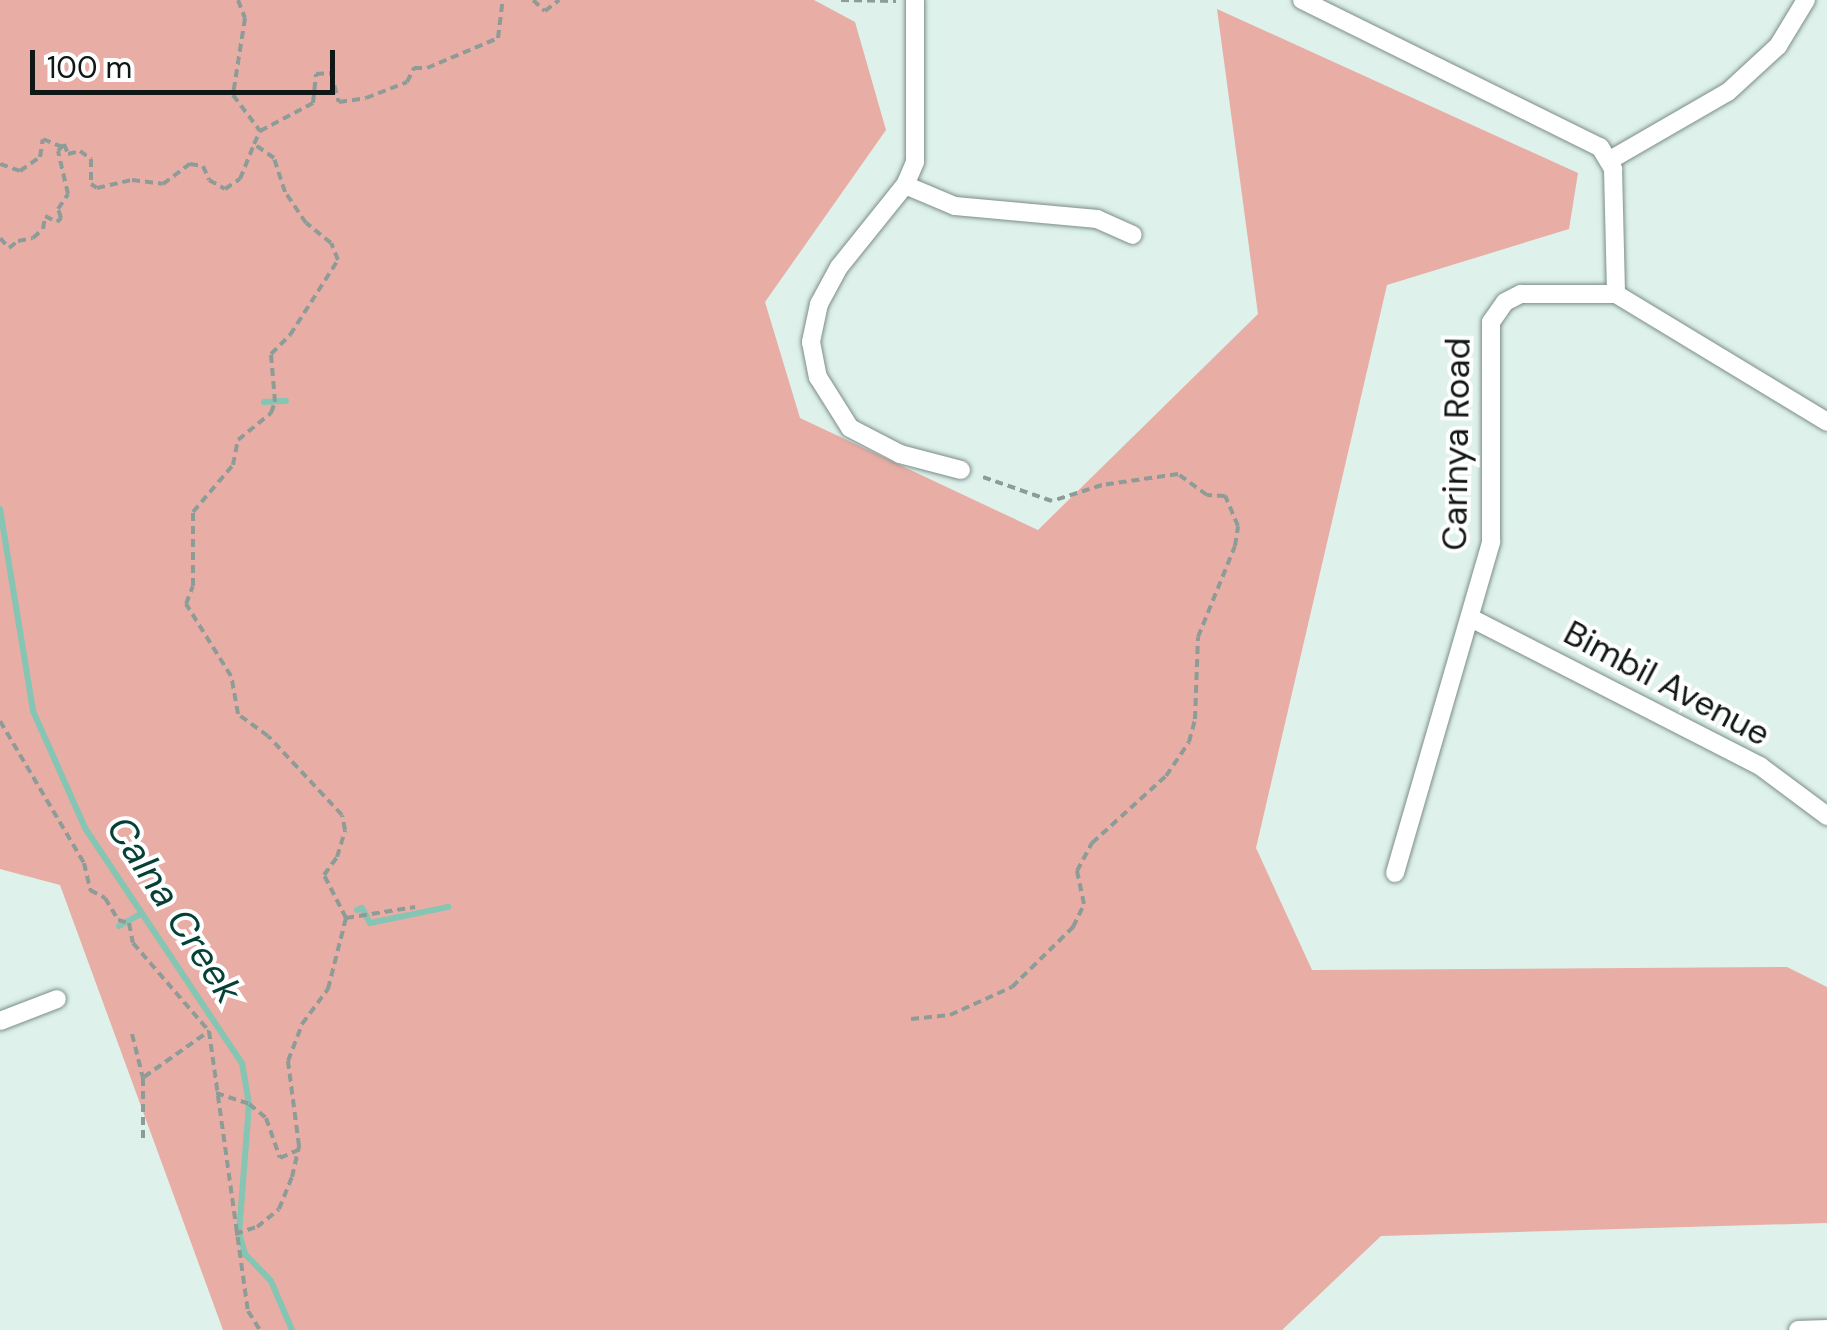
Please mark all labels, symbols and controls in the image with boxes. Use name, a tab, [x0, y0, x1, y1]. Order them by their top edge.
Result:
scale bar	[35, 30, 340, 92]
text: 100 m	[47, 48, 132, 87]
street label: Carinya Road	[1433, 337, 1479, 551]
street label: Bimbil Avenue	[1557, 611, 1777, 755]
water label: Calna Creek	[97, 808, 251, 1012]

